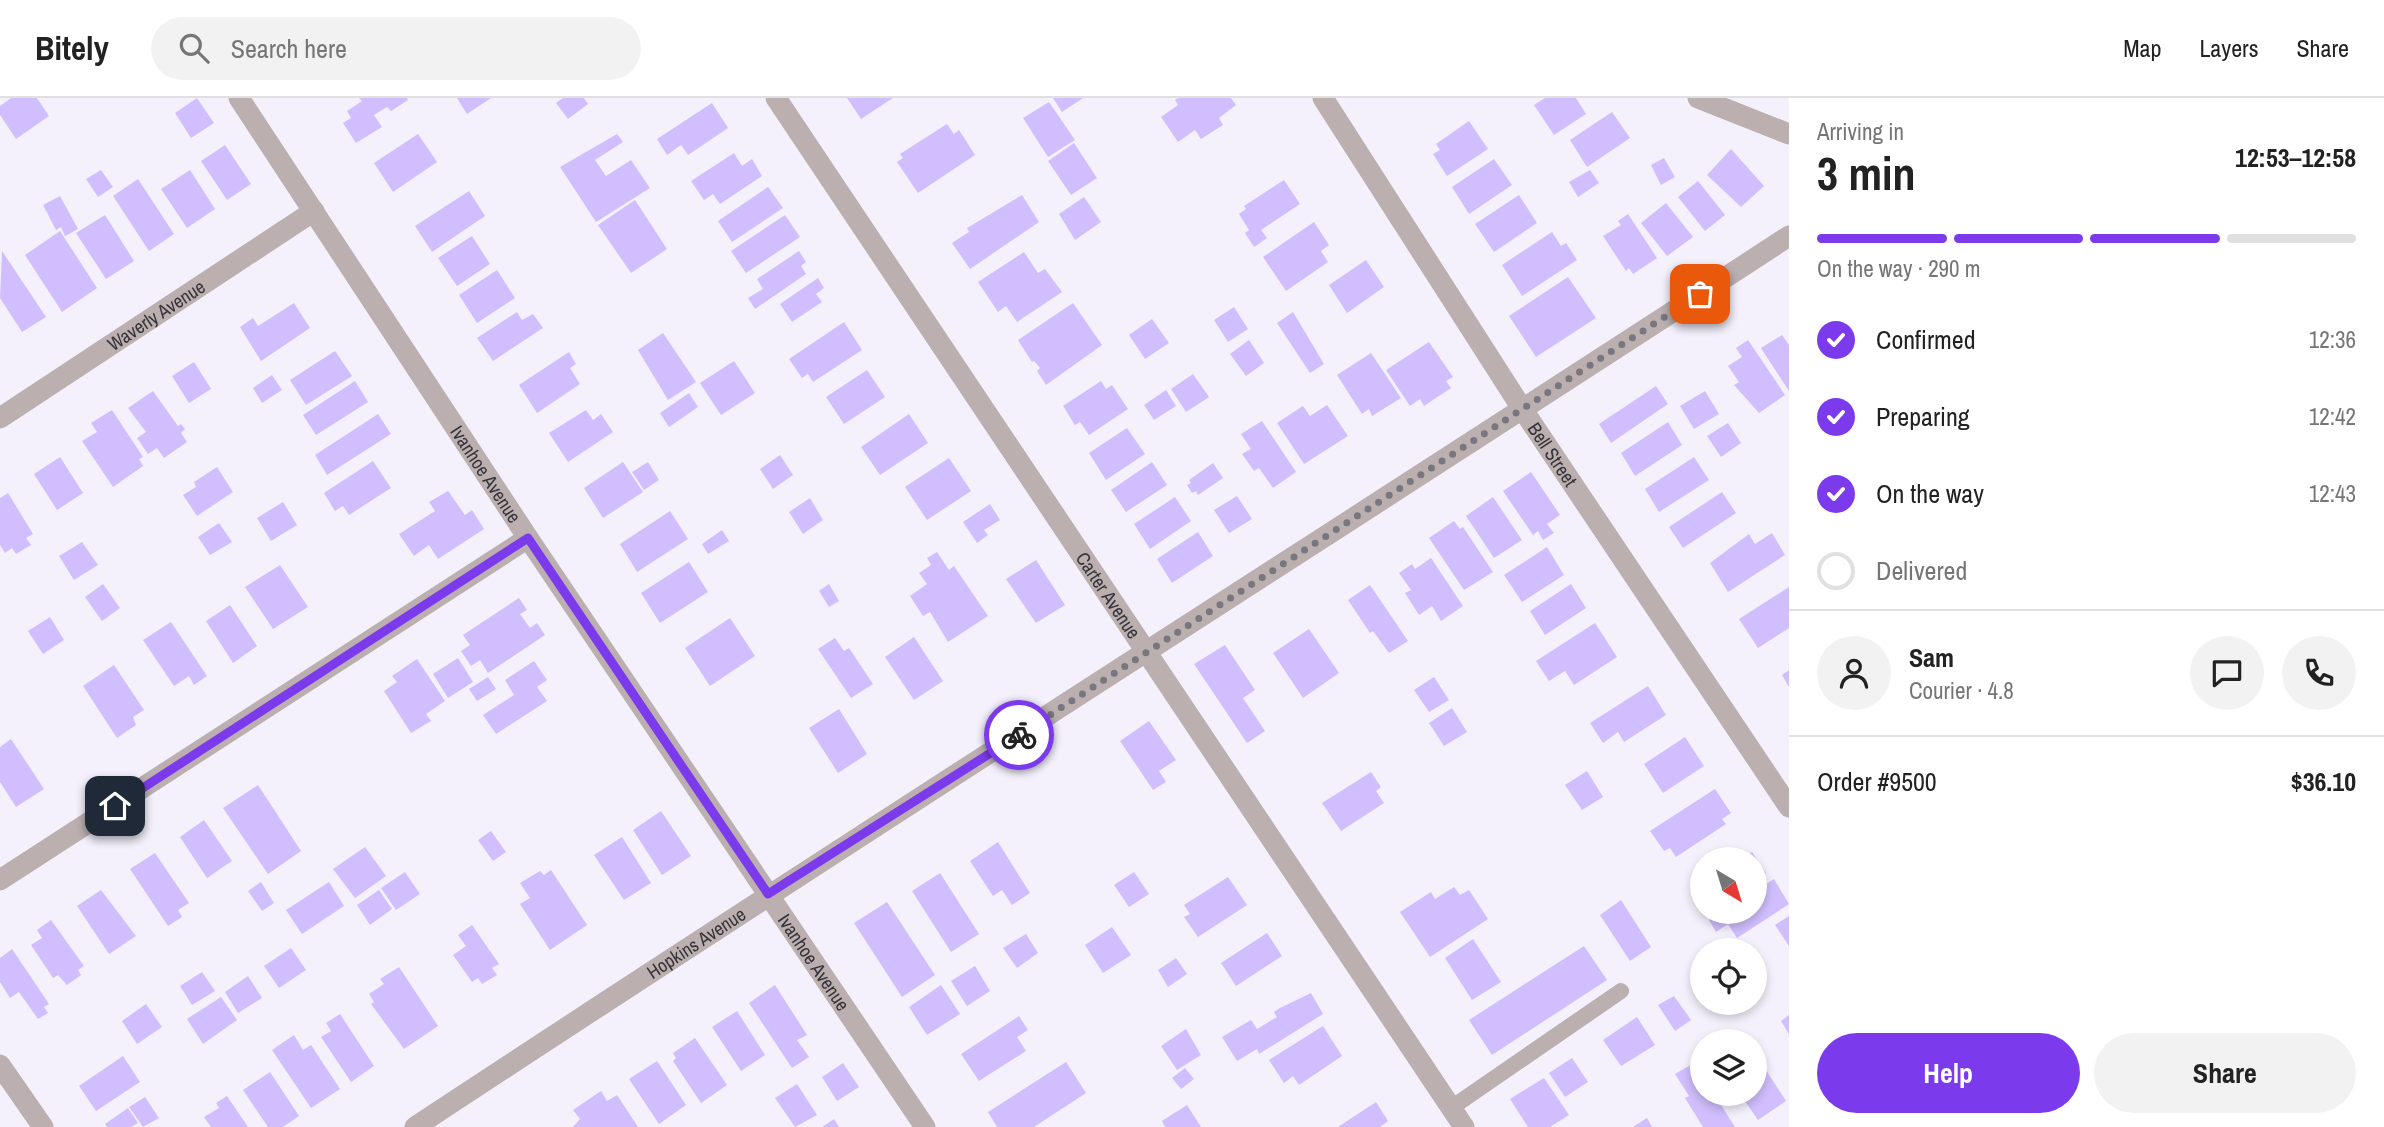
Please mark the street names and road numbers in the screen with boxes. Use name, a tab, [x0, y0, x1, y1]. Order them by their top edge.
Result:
street label: Waverly Avenue	[102, 273, 210, 357]
street label: Bell Street	[1522, 417, 1584, 492]
street label: Ivanhoe Avenue	[445, 420, 528, 528]
street label: Carter Avenue	[1070, 547, 1147, 644]
street label: Hopkins Avenue	[641, 901, 751, 985]
street label: Ivanhoe Avenue	[772, 909, 856, 1016]

